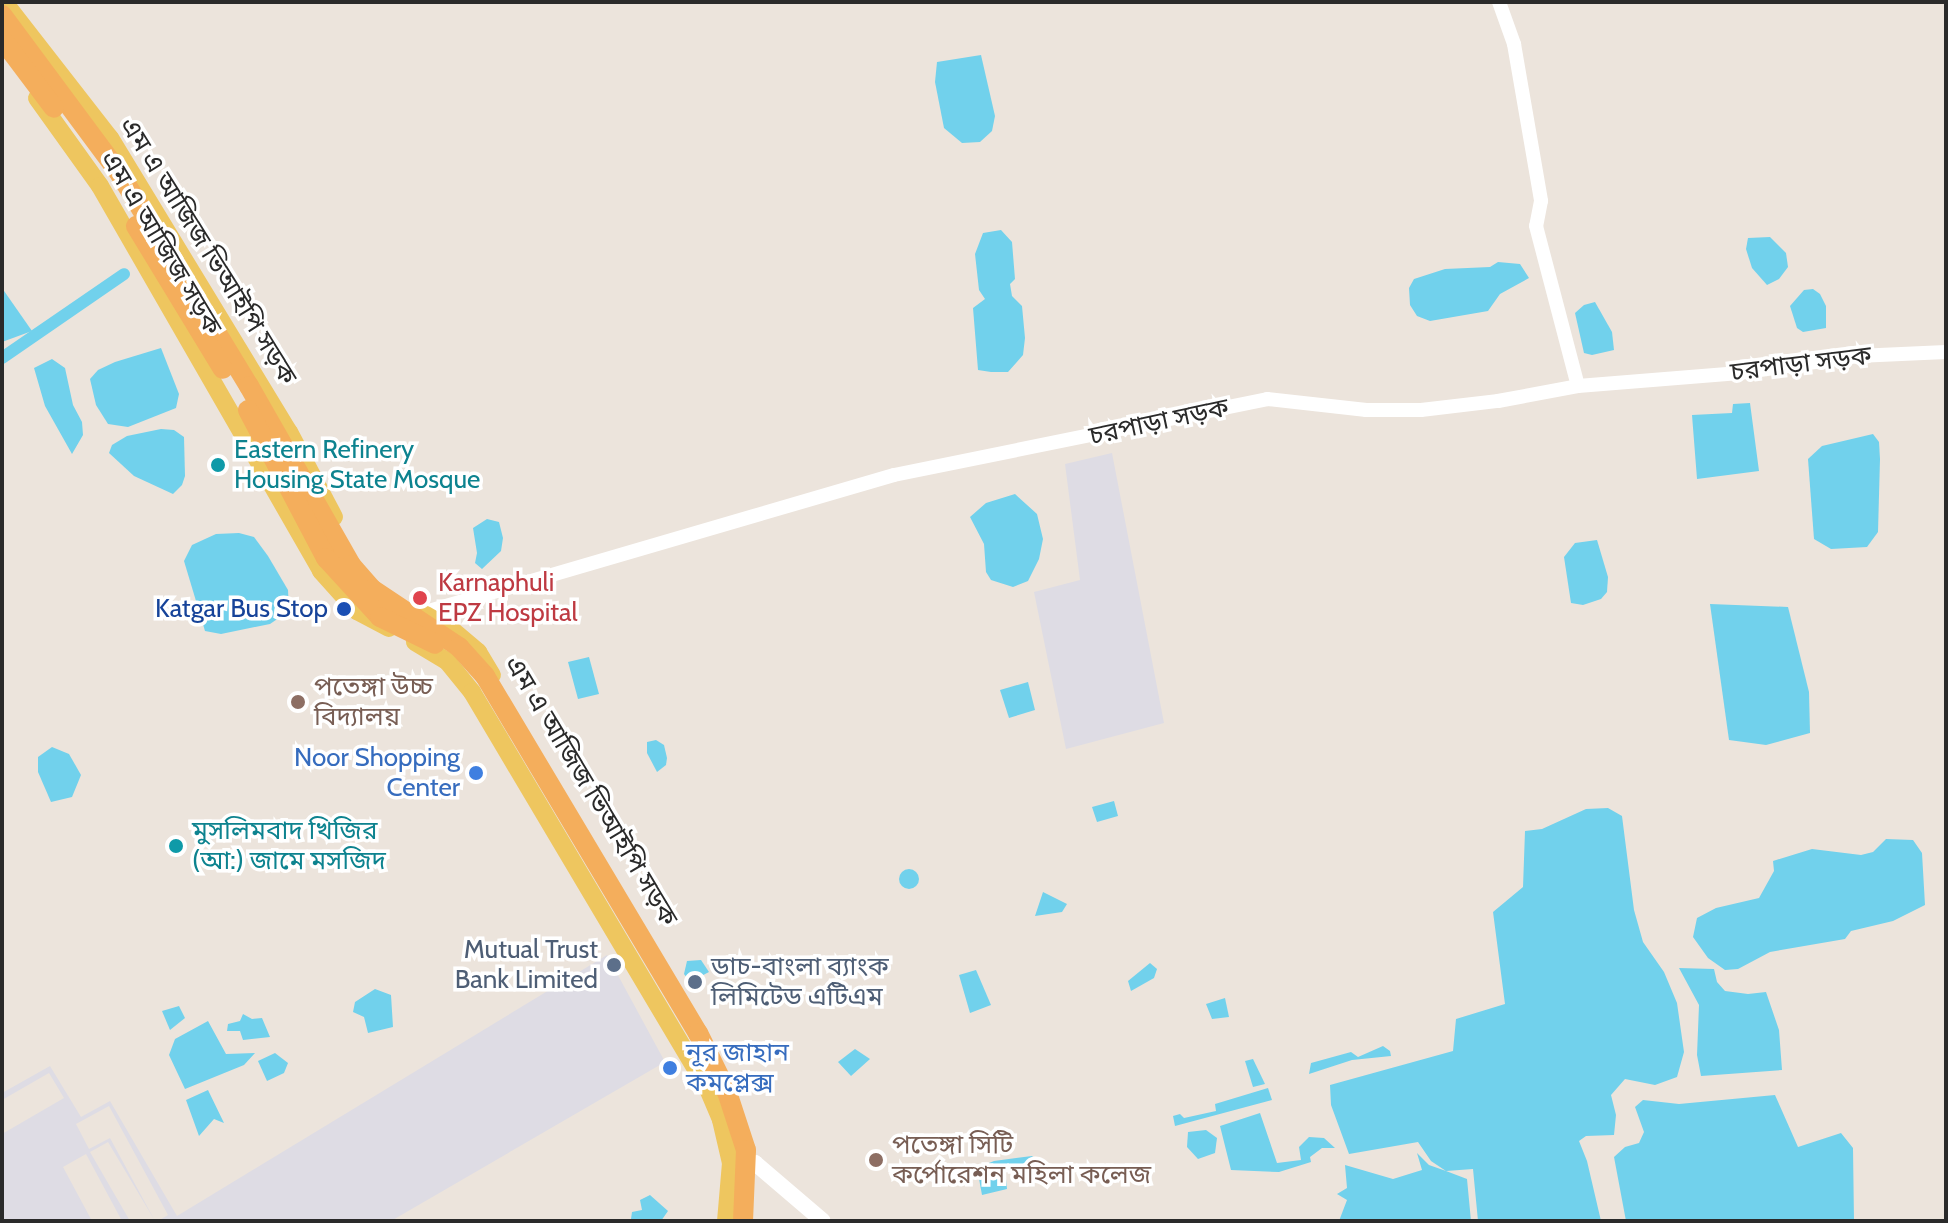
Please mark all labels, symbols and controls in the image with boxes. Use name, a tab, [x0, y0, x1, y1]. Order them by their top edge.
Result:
street label: এম এ আজিজ ভিআইপি সড়ক	[113, 111, 303, 391]
street label: এম এ আজিজ সড়ক	[94, 145, 228, 341]
street label: চরপাড়া সড়ক	[1729, 340, 1873, 388]
street label: চরপাড়া সড়ক	[1086, 392, 1232, 452]
place label: Eastern Refinery Housing State Mosque	[234, 434, 480, 496]
marker: Eastern Refinery Housing State Mosque	[209, 456, 227, 474]
place label: Karnaphuli EPZ Hospital	[438, 567, 578, 628]
marker: Karnaphuli EPZ Hospital	[409, 587, 431, 609]
place label: Katgar Bus Stop	[155, 593, 328, 625]
marker: Katgar Bus Stop	[335, 600, 353, 618]
street label: এম এ আজিজ ভিআইপি সড়ক	[498, 650, 684, 932]
place label: পতেঙ্গা উচ্চ বিদ্যালয়	[314, 671, 433, 732]
marker: পতেঙ্গা উচ্চ বিদ্যালয়	[289, 693, 307, 711]
place label: Noor Shopping Center	[294, 742, 460, 804]
marker: Noor Shopping Center	[467, 764, 485, 782]
place label: মুসলিমবাদ খিজির (আ:) জামে মসজিদ	[192, 815, 386, 876]
marker: মুসলিমবাদ খিজির (আ:) জামে মসজিদ	[167, 837, 185, 855]
place label: Mutual Trust Bank Limited	[455, 934, 598, 996]
place label: ডাচ-বাংলা ব্যাংক লিমিটেড এটিএম	[711, 951, 889, 1012]
marker: Mutual Trust Bank Limited	[605, 956, 623, 974]
marker: ডাচ-বাংলা ব্যাংক লিমিটেড এটিএম	[686, 973, 704, 991]
place label: নূর জাহান কমপ্লেক্স	[686, 1037, 789, 1098]
marker: নূর জাহান কমপ্লেক্স	[661, 1059, 679, 1077]
place label: পতেঙ্গা সিটি কর্পোরেশন মহিলা কলেজ	[892, 1129, 1151, 1190]
marker: পতেঙ্গা সিটি কর্পোরেশন মহিলা কলেজ	[867, 1151, 885, 1169]

